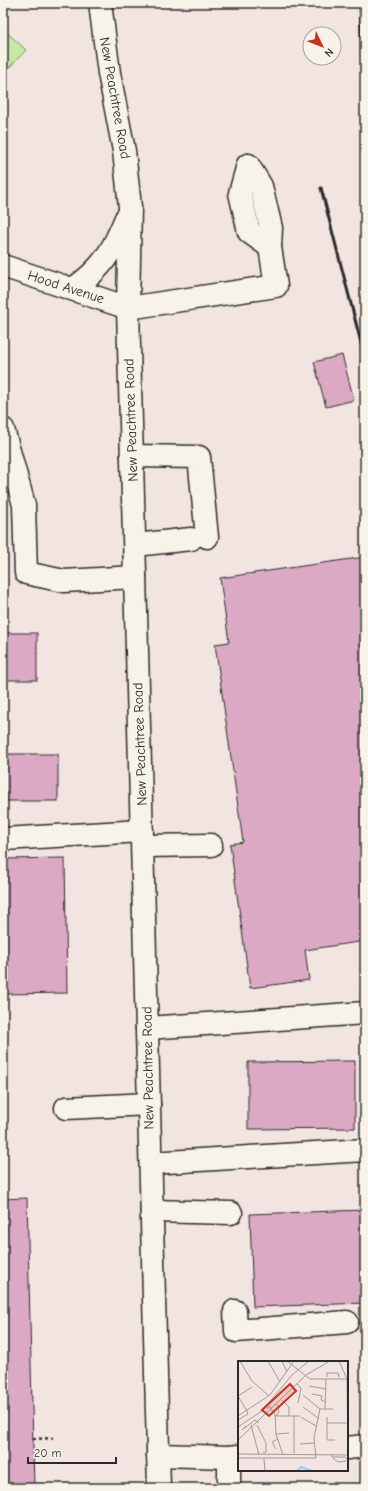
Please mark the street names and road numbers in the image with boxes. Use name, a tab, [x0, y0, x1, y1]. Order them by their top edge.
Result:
street label: New Peachtree Road	[96, 36, 134, 160]
street label: Hood Avenue	[25, 267, 107, 307]
street label: New Peachtree Road	[120, 358, 142, 482]
street label: New Peachtree Road	[129, 682, 151, 806]
street label: New Peachtree Road	[138, 1006, 158, 1130]

